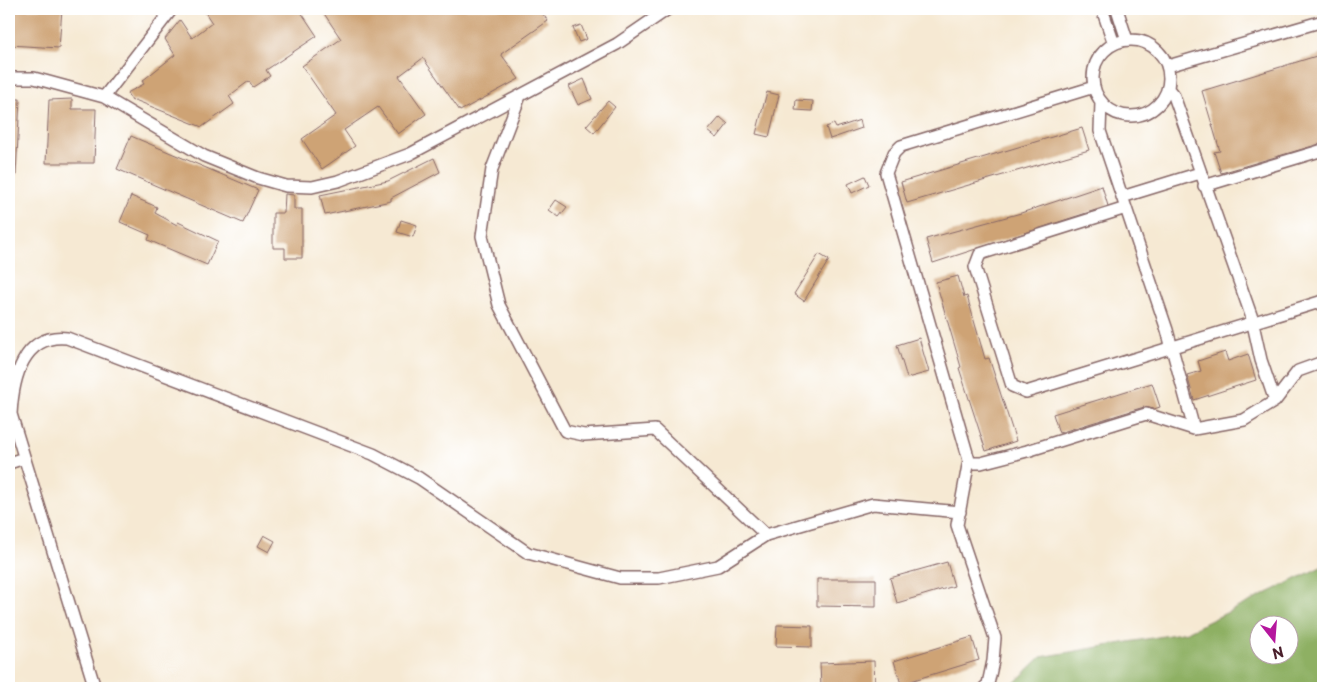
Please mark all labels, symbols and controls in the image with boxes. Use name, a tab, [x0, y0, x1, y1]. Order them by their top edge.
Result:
north arrow	[1250, 614, 1300, 664]
text: N	[1270, 641, 1286, 665]

